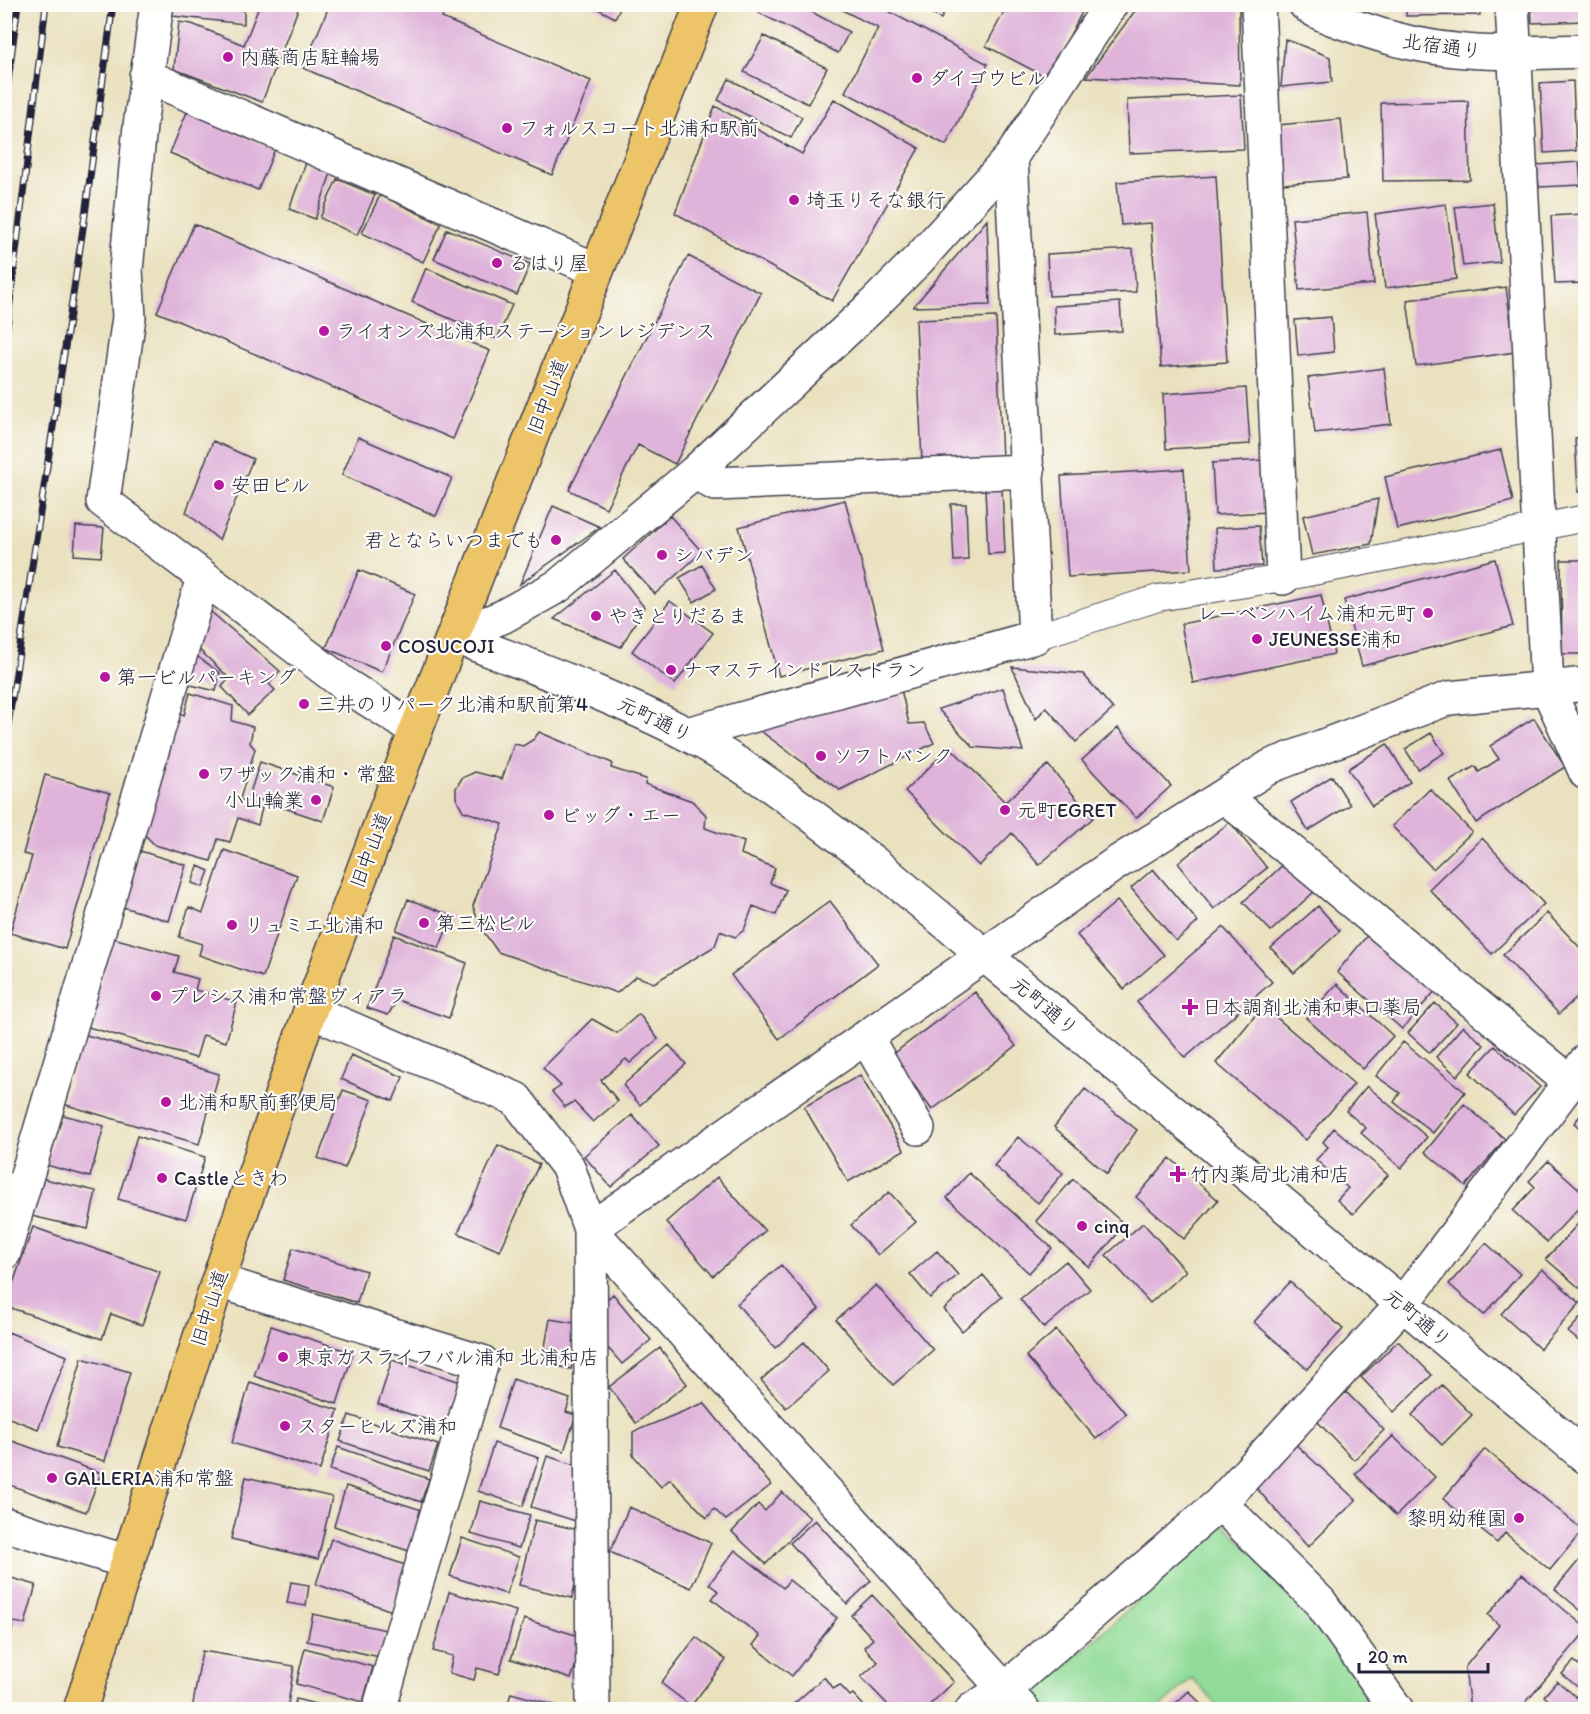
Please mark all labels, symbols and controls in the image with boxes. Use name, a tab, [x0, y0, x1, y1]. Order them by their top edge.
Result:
street label: 北宿通り	[1401, 29, 1483, 63]
place label: 内藤商店駐輪場	[240, 45, 380, 69]
marker: 内藤商店駐輪場	[221, 50, 235, 64]
place label: ダイゴウビル	[929, 66, 1047, 90]
marker: ダイゴウビル	[910, 71, 924, 85]
place label: フォルスコート北浦和駅前	[519, 116, 759, 140]
marker: フォルスコート北浦和駅前	[500, 121, 514, 135]
place label: 埼玉りそな銀行	[806, 188, 946, 212]
marker: 埼玉りそな銀行	[787, 193, 801, 207]
place label: るはり屋	[509, 251, 589, 275]
marker: るはり屋	[490, 256, 504, 270]
place label: ライオンズ北浦和ステーションレジデンス	[336, 319, 715, 343]
marker: ライオンズ北浦和ステーションレジデンス	[317, 324, 331, 338]
street label: 旧中山道	[521, 355, 573, 439]
place label: 安田ビル	[231, 473, 311, 497]
marker: 安田ビル	[212, 478, 226, 492]
place label: 君とならいつまでも	[364, 528, 544, 552]
marker: 君とならいつまでも	[549, 533, 563, 547]
place label: シバデン	[674, 543, 754, 567]
marker: シバデン	[655, 548, 669, 562]
place label: レーベンハイム浦和元町	[1197, 601, 1416, 625]
place label: やきとりだるま	[608, 604, 748, 628]
marker: レーベンハイム浦和元町	[1421, 606, 1435, 620]
marker: やきとりだるま	[589, 609, 603, 623]
place label: JEUNESSE浦和	[1269, 627, 1401, 651]
marker: JEUNESSE浦和	[1250, 632, 1264, 646]
place label: COSUCOJI	[398, 634, 494, 658]
marker: COSUCOJI	[379, 639, 393, 653]
place label: ナマステインドレストラン	[683, 658, 926, 682]
marker: ナマステインドレストラン	[664, 663, 678, 677]
place label: 第一ビルパーキング	[117, 665, 297, 689]
marker: 第一ビルパーキング	[98, 670, 112, 684]
street label: 元町通り	[614, 691, 696, 747]
place label: 三井のリパーク北浦和駅前第4	[316, 692, 588, 716]
marker: 三井のリパーク北浦和駅前第4	[297, 697, 311, 711]
place label: ソフトバンク	[833, 744, 953, 768]
marker: ソフトバンク	[814, 749, 828, 763]
place label: ワザック浦和・常盤	[216, 762, 396, 786]
marker: ワザック浦和・常盤	[197, 767, 211, 781]
place label: 小山輪業	[224, 788, 304, 812]
marker: 小山輪業	[309, 793, 323, 807]
place label: 元町EGRET	[1017, 798, 1117, 822]
place label: ビッグ・エー	[561, 803, 681, 827]
marker: 元町EGRET	[998, 803, 1012, 817]
street label: 旧中山道	[344, 808, 396, 892]
marker: ビッグ・エー	[542, 808, 556, 822]
place label: 第三松ビル	[436, 911, 536, 935]
place label: リュミエ北浦和	[244, 913, 384, 937]
marker: 第三松ビル	[417, 916, 431, 930]
marker: リュミエ北浦和	[225, 918, 239, 932]
street label: 元町通り	[1007, 971, 1083, 1041]
place label: プレシス浦和常盤ヴィアラ	[168, 984, 408, 1008]
marker: プレシス浦和常盤ヴィアラ	[149, 989, 163, 1003]
place label: 日本調剤北浦和東口薬局	[1202, 995, 1422, 1019]
marker: 日本調剤北浦和東口薬局	[1183, 1000, 1197, 1014]
place label: 北浦和駅前郵便局	[178, 1090, 338, 1114]
marker: 北浦和駅前郵便局	[159, 1095, 173, 1109]
place label: 竹内薬局北浦和店	[1190, 1162, 1350, 1186]
place label: Castleときわ	[174, 1166, 289, 1190]
marker: 竹内薬局北浦和店	[1171, 1167, 1185, 1181]
marker: Castleときわ	[155, 1171, 169, 1185]
place label: cinq	[1094, 1214, 1129, 1238]
marker: cinq	[1075, 1219, 1089, 1233]
street label: 旧中山道	[185, 1266, 233, 1350]
street label: 元町通り	[1380, 1283, 1456, 1353]
place label: 東京ガスライフバル浦和 北浦和店	[295, 1345, 599, 1369]
marker: 東京ガスライフバル浦和 北浦和店	[276, 1350, 290, 1364]
place label: スターヒルズ浦和	[297, 1414, 457, 1438]
marker: スターヒルズ浦和	[278, 1419, 292, 1433]
place label: GALLERIA浦和常盤	[64, 1466, 234, 1490]
marker: GALLERIA浦和常盤	[45, 1471, 59, 1485]
place label: 黎明幼稚園	[1407, 1506, 1507, 1530]
marker: 黎明幼稚園	[1512, 1511, 1526, 1525]
scale bar	[1359, 1636, 1488, 1674]
text: 20 m	[1368, 1646, 1408, 1668]

